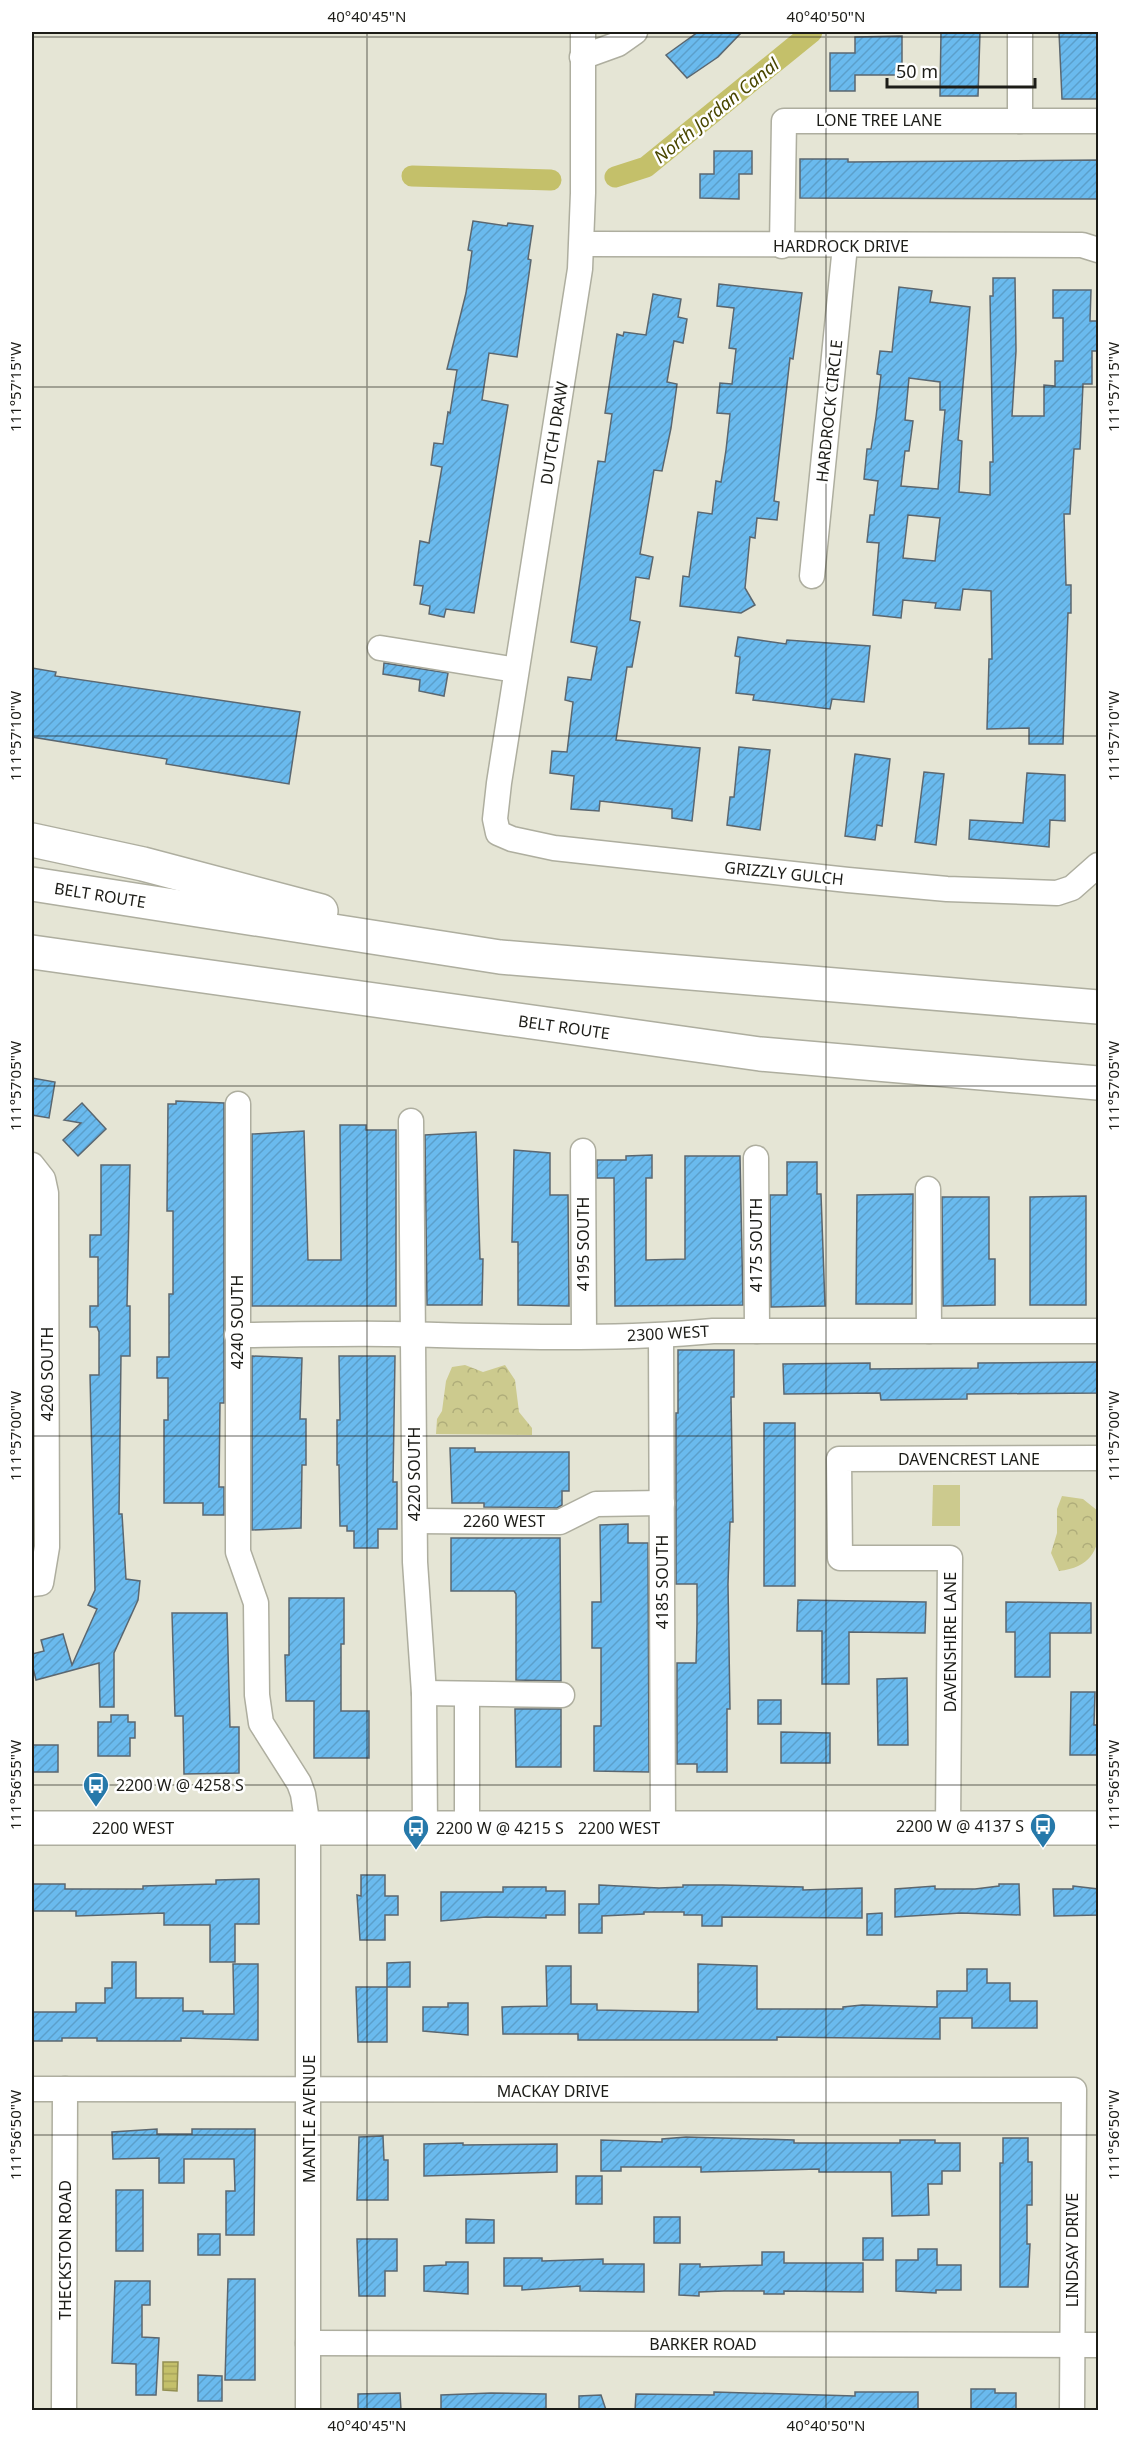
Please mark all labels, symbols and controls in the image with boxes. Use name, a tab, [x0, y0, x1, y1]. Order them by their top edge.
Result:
text: 40°40'45"N	[328, 6, 406, 26]
text: 40°40'50"N	[787, 6, 865, 26]
scale bar	[887, 51, 1036, 89]
water label: North Jordan Canal	[648, 52, 784, 168]
text: 50 m	[896, 59, 938, 83]
street label: LONE TREE LANE	[816, 109, 942, 131]
street label: HARDROCK DRIVE	[773, 235, 909, 257]
street label: HARDROCK CIRCLE	[811, 339, 847, 483]
text: 111°57'15"W	[5, 342, 25, 432]
text: 111°57'15"W	[1103, 342, 1123, 432]
street label: DUTCH DRAW	[535, 380, 573, 486]
text: 111°57'10"W	[5, 691, 25, 781]
text: 111°57'10"W	[1103, 691, 1123, 781]
street label: GRIZZLY GULCH	[723, 856, 845, 890]
street label: BELT ROUTE	[53, 877, 147, 913]
street label: BELT ROUTE	[517, 1010, 611, 1044]
text: 111°57'05"W	[5, 1041, 25, 1131]
text: 111°57'05"W	[1103, 1041, 1123, 1131]
street label: 4195 SOUTH	[572, 1197, 594, 1291]
street label: 4175 SOUTH	[745, 1198, 767, 1292]
street label: 4240 SOUTH	[226, 1275, 248, 1369]
street label: 2300 WEST	[626, 1320, 710, 1346]
street label: 4260 SOUTH	[36, 1327, 58, 1421]
text: 111°57'00"W	[5, 1391, 25, 1481]
text: 111°57'00"W	[1103, 1391, 1123, 1481]
street label: 4220 SOUTH	[403, 1427, 425, 1521]
street label: DAVENCREST LANE	[898, 1448, 1040, 1470]
street label: 2260 WEST	[463, 1510, 545, 1532]
street label: 4185 SOUTH	[651, 1535, 673, 1629]
street label: DAVENSHIRE LANE	[939, 1572, 961, 1712]
text: 111°56'55"W	[5, 1740, 25, 1830]
text: 111°56'55"W	[1103, 1740, 1123, 1830]
bus stop icon: 2200 W @ 4258 S	[81, 1770, 111, 1808]
place label: 2200 W @ 4258 S	[116, 1774, 244, 1796]
bus stop icon: 2200 W @ 4137 S	[1028, 1811, 1058, 1849]
bus stop icon: 2200 W @ 4215 S	[401, 1813, 431, 1851]
place label: 2200 W @ 4137 S	[896, 1815, 1024, 1837]
street label: 2200 WEST	[92, 1817, 174, 1839]
place label: 2200 W @ 4215 S	[436, 1817, 564, 1839]
street label: 2200 WEST	[578, 1817, 660, 1839]
street label: MANTLE AVENUE	[298, 2055, 320, 2183]
street label: MACKAY DRIVE	[497, 2080, 609, 2102]
text: 111°56'50"W	[5, 2090, 25, 2180]
text: 111°56'50"W	[1103, 2090, 1123, 2180]
street label: THECKSTON ROAD	[54, 2180, 76, 2320]
street label: LINDSAY DRIVE	[1061, 2193, 1083, 2307]
street label: BARKER ROAD	[649, 2333, 757, 2355]
text: 40°40'45"N	[328, 2415, 406, 2435]
text: 40°40'50"N	[787, 2415, 865, 2435]

